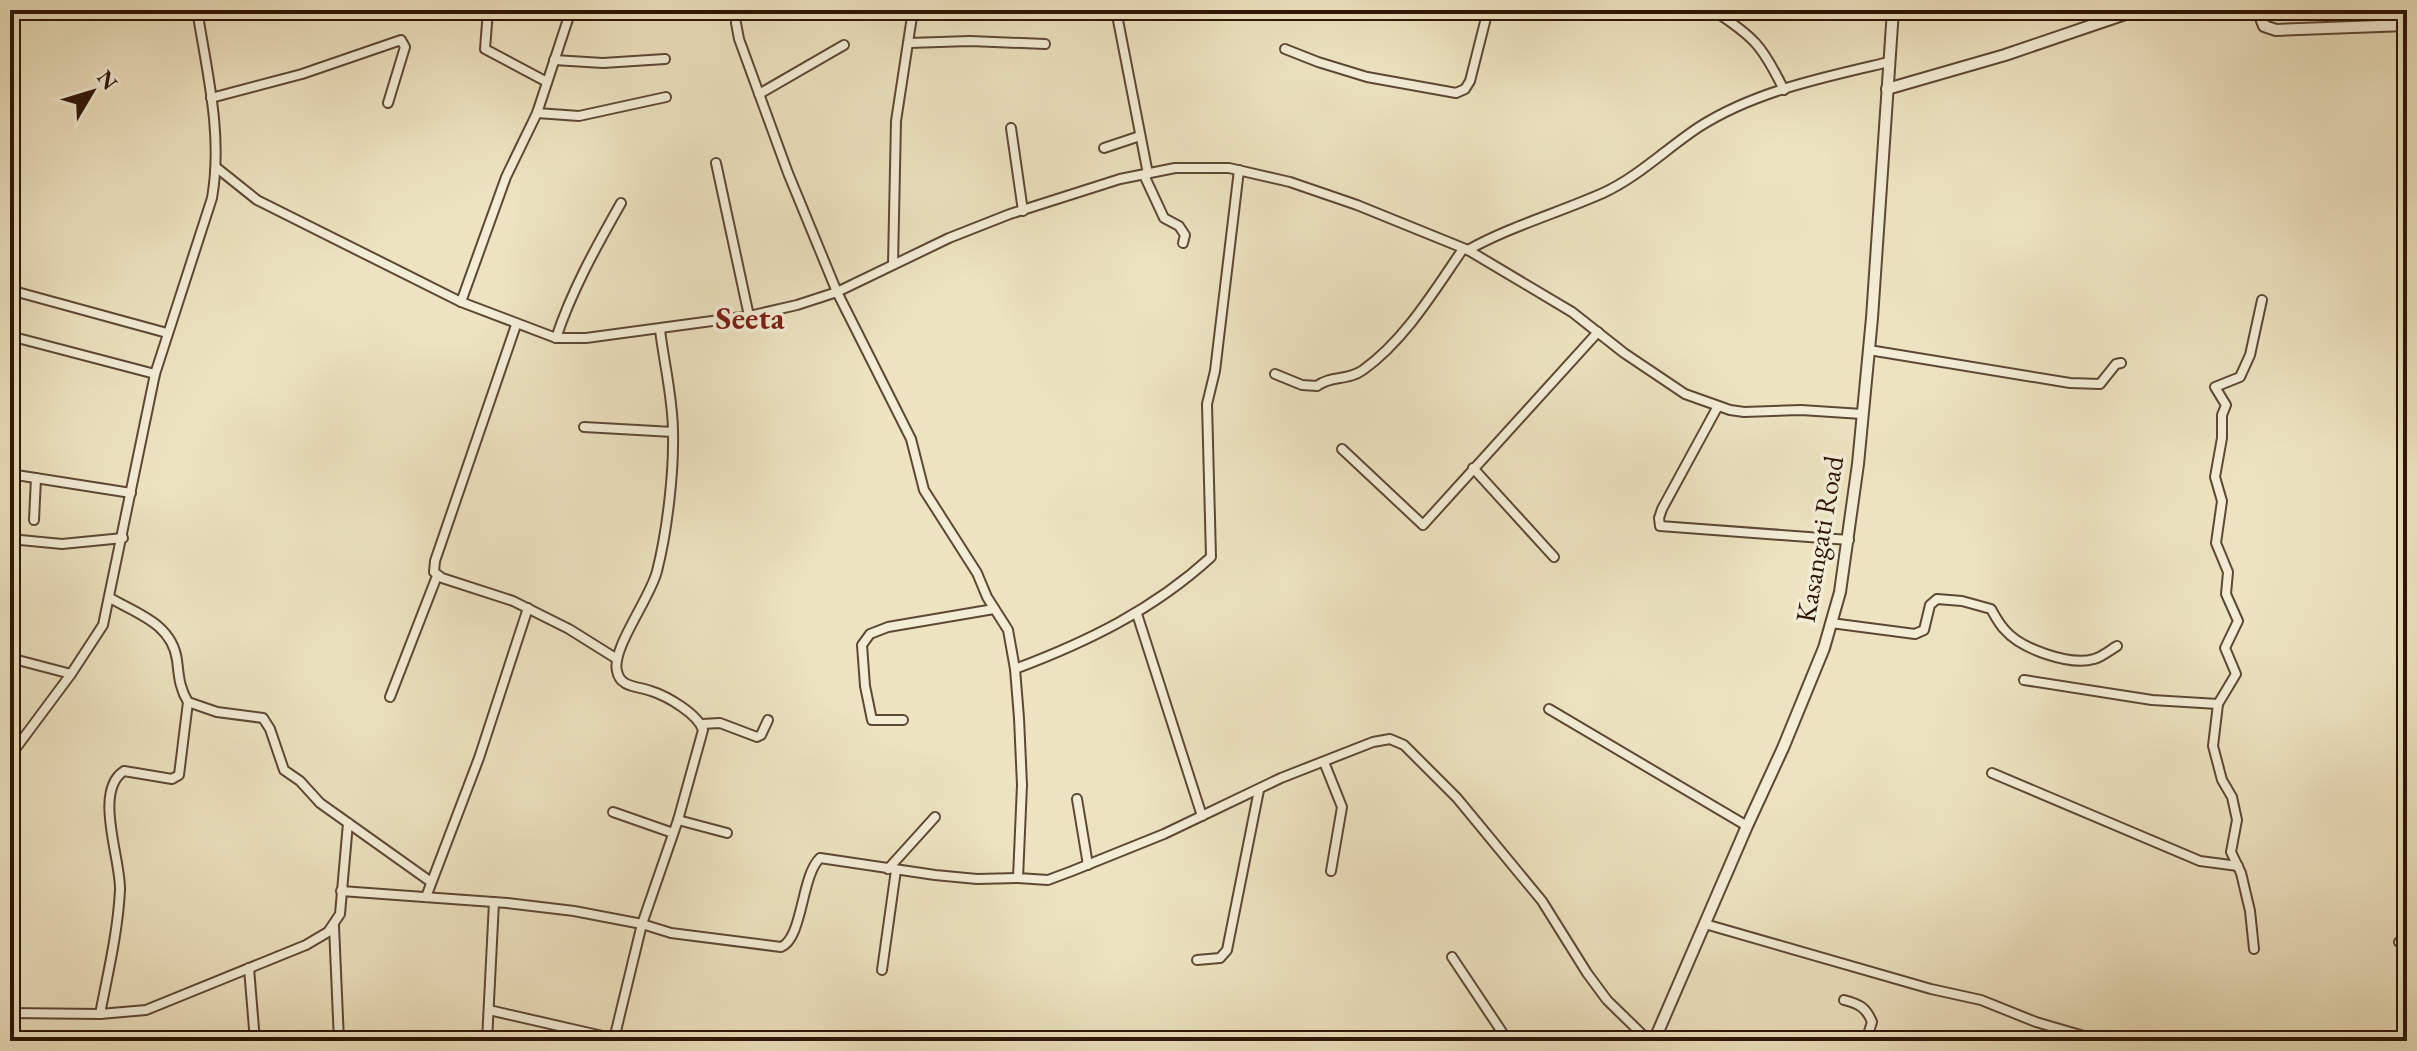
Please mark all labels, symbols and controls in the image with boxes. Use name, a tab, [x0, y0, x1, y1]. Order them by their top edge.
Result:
north arrow	[52, 52, 132, 132]
text: N	[90, 64, 124, 96]
district label: Seeta	[716, 297, 785, 339]
street label: Kasangati Road	[1787, 452, 1851, 625]

